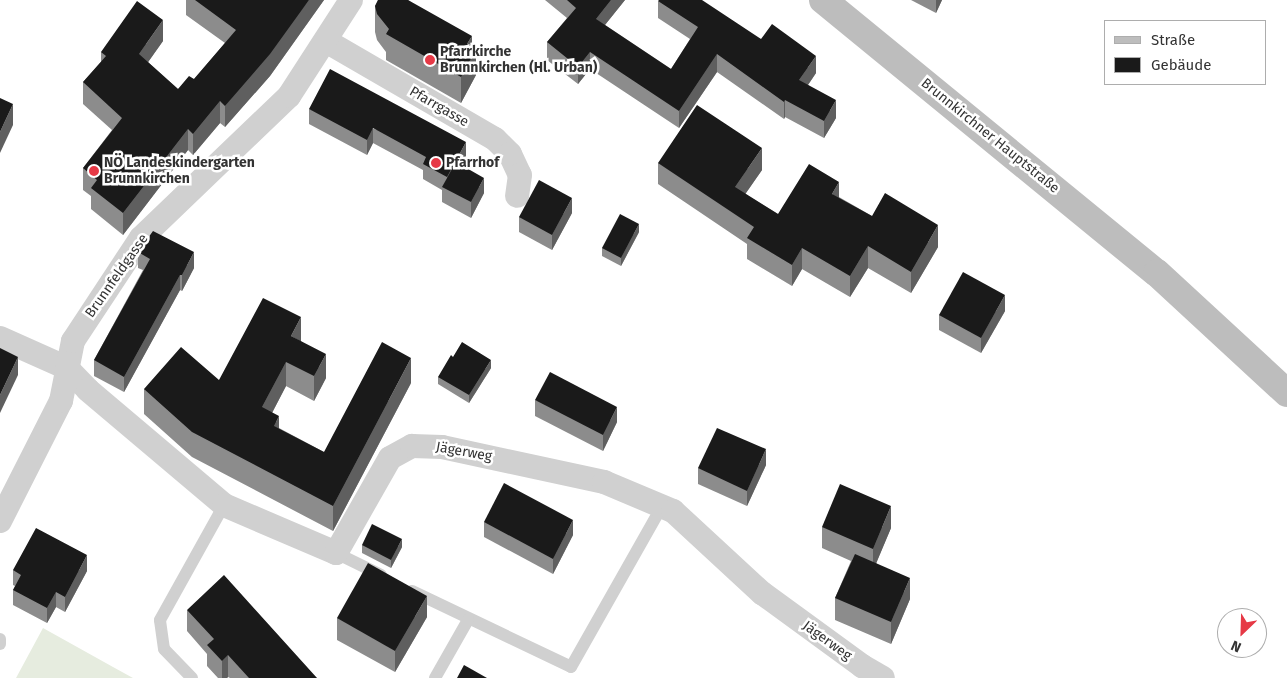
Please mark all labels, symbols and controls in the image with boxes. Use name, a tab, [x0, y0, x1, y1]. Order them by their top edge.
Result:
legend	[1104, 20, 1267, 85]
text: Straße	[1151, 31, 1195, 49]
place label: Pfarrkirche Brunnkirchen (Hl. Urban)	[440, 44, 597, 76]
marker: Pfarrkirche Brunnkirchen (Hl. Urban)	[424, 54, 436, 66]
text: Gebäude	[1151, 56, 1211, 74]
street label: Brunnkirchner Hauptstraße	[917, 75, 1063, 197]
street label: Pfarrgasse	[406, 83, 472, 131]
place label: NÖ Landeskindergarten Brunnkirchen	[104, 155, 255, 188]
place label: Pfarrhof	[446, 155, 499, 171]
marker: Pfarrhof	[430, 157, 442, 169]
marker: NÖ Landeskindergarten Brunnkirchen	[88, 165, 100, 177]
street label: Brunnfeldgasse	[82, 231, 152, 321]
street label: Jägerweg	[435, 439, 493, 465]
north arrow	[1217, 608, 1267, 658]
street label: Jägerweg	[799, 618, 855, 664]
text: N	[1228, 637, 1244, 656]

